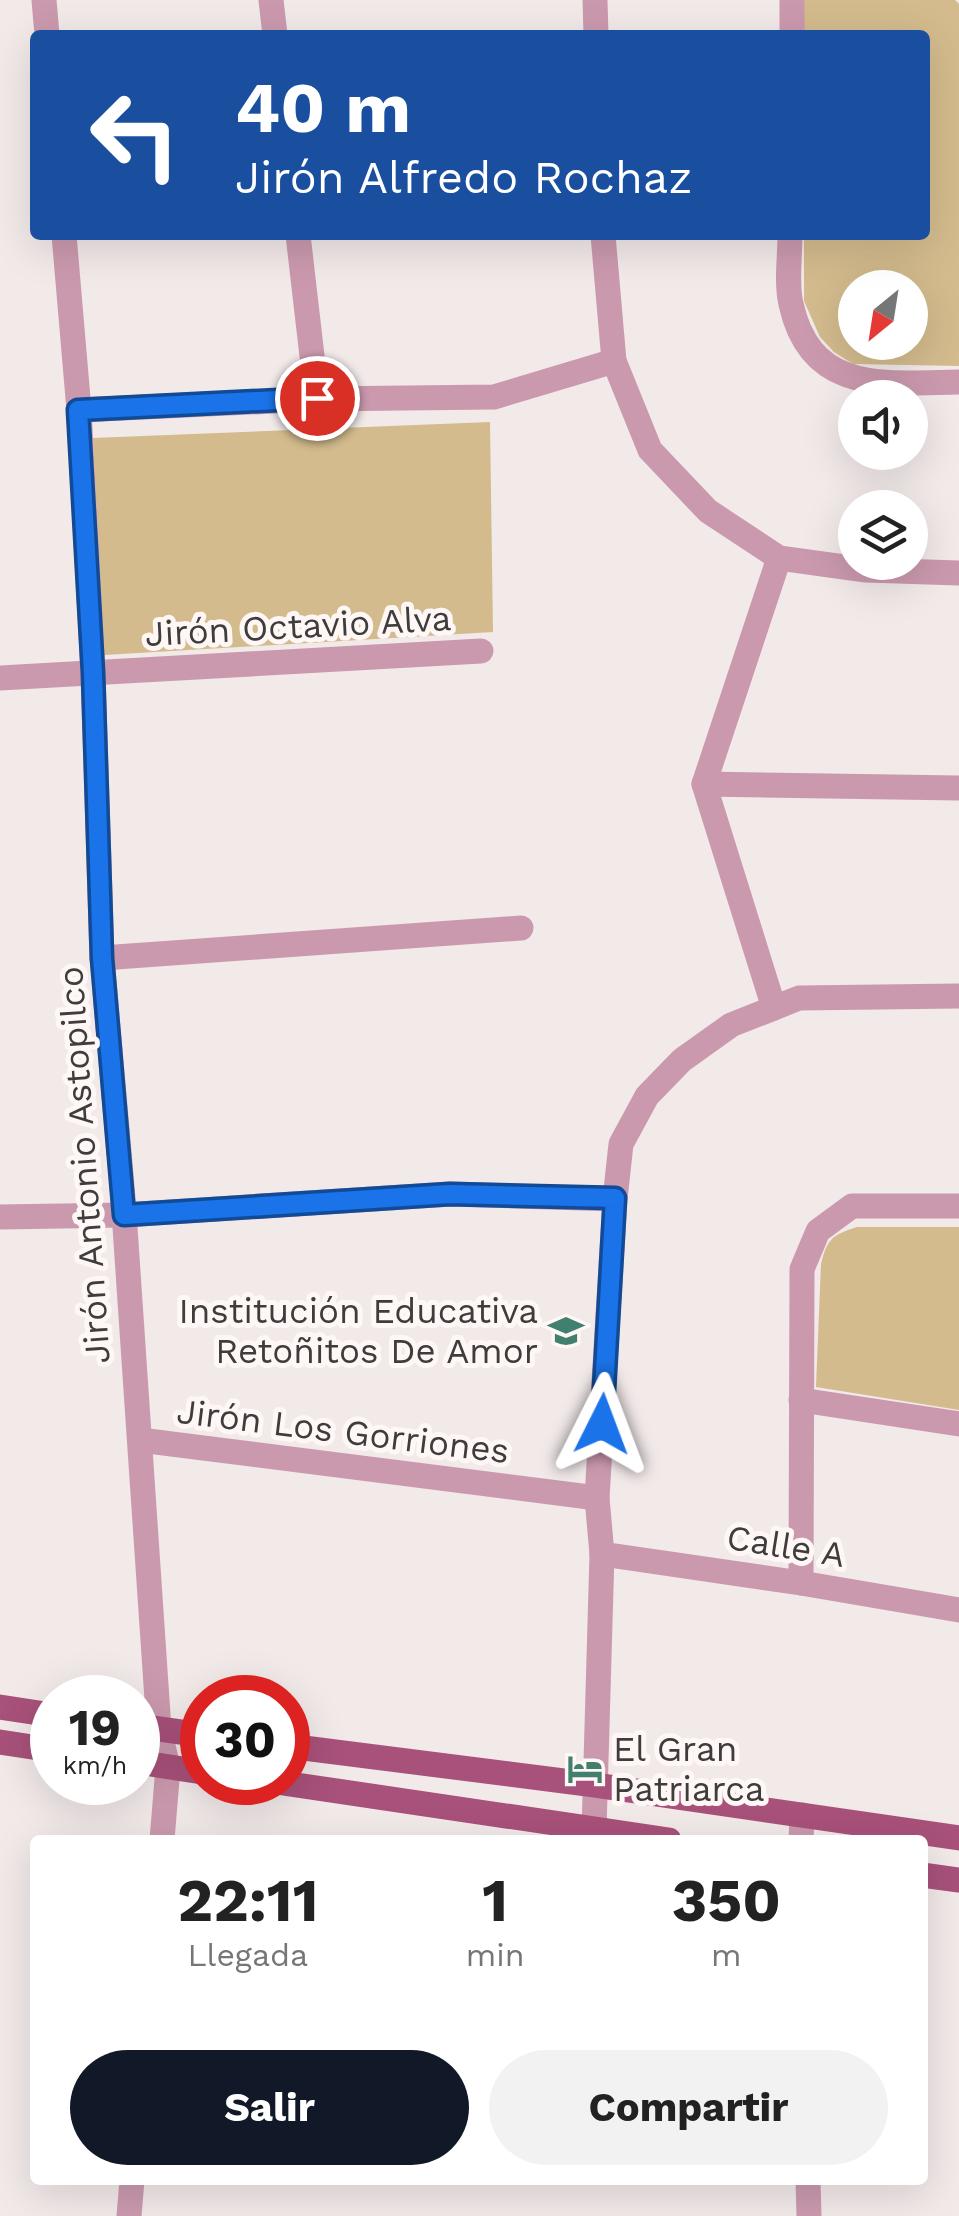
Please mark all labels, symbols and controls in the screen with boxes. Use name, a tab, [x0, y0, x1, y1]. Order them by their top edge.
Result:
text: 40 m	[235, 67, 411, 149]
icon: left	[70, 70, 200, 200]
text: Jirón Alfredo Rochaz	[235, 151, 692, 204]
north arrow	[838, 270, 928, 360]
map controls	[838, 270, 928, 580]
pin	[275, 356, 360, 441]
icon: arrive	[290, 371, 345, 426]
button: sound	[838, 380, 928, 470]
button: layers	[838, 490, 928, 580]
street label: Jirón Octavio Alva	[144, 597, 452, 655]
street label: Jirón Antonio Astopilco	[49, 965, 119, 1365]
place label: Institución Educativa Retoñitos De Amor	[179, 1290, 538, 1372]
school or university icon: Institución Educativa Retoñitos De Amor	[547, 1312, 585, 1350]
position arrow	[550, 1372, 654, 1476]
street label: Jirón Los Gorriones	[174, 1390, 512, 1472]
street label: Calle A	[724, 1516, 848, 1576]
speed limit sign: 30	[180, 1675, 310, 1805]
text: 19	[69, 1698, 121, 1757]
place label: El Gran Patriarca	[613, 1728, 765, 1810]
hotel icon: El Gran Patriarca	[566, 1750, 604, 1788]
text: km/h	[63, 1751, 127, 1780]
text: 22:11	[177, 1865, 319, 1936]
text: 1	[482, 1865, 508, 1936]
text: 350	[672, 1865, 781, 1936]
text: Llegada	[187, 1936, 308, 1974]
text: min	[466, 1936, 524, 1974]
text: m	[711, 1936, 741, 1974]
button: Salir	[70, 2050, 469, 2165]
button: Compartir	[489, 2050, 888, 2165]

